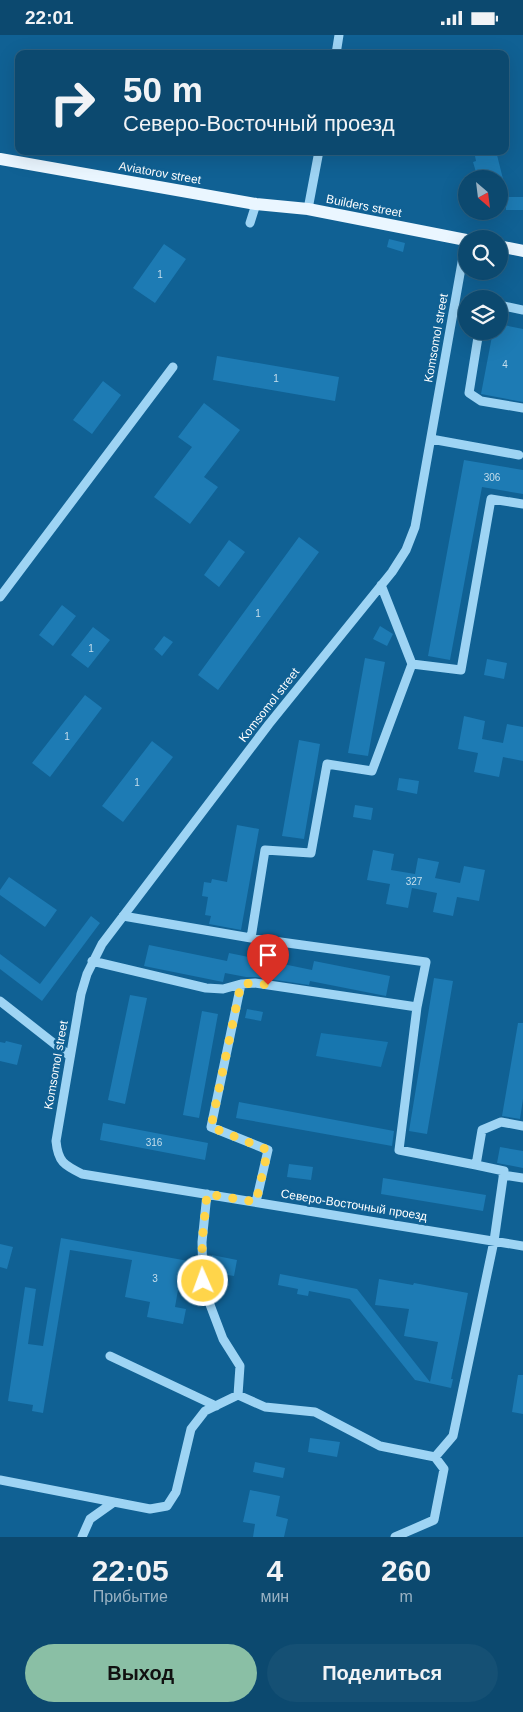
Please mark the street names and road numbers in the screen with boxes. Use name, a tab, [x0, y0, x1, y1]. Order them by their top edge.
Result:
street label: Aviatorov street	[118, 159, 203, 187]
street label: Builders street	[325, 192, 404, 220]
street label: Komsomol street	[421, 292, 451, 384]
street label: Komsomol street	[236, 665, 303, 745]
street label: Komsomol street	[41, 1019, 71, 1111]
street label: Северо-Восточный проезд	[280, 1187, 428, 1223]

